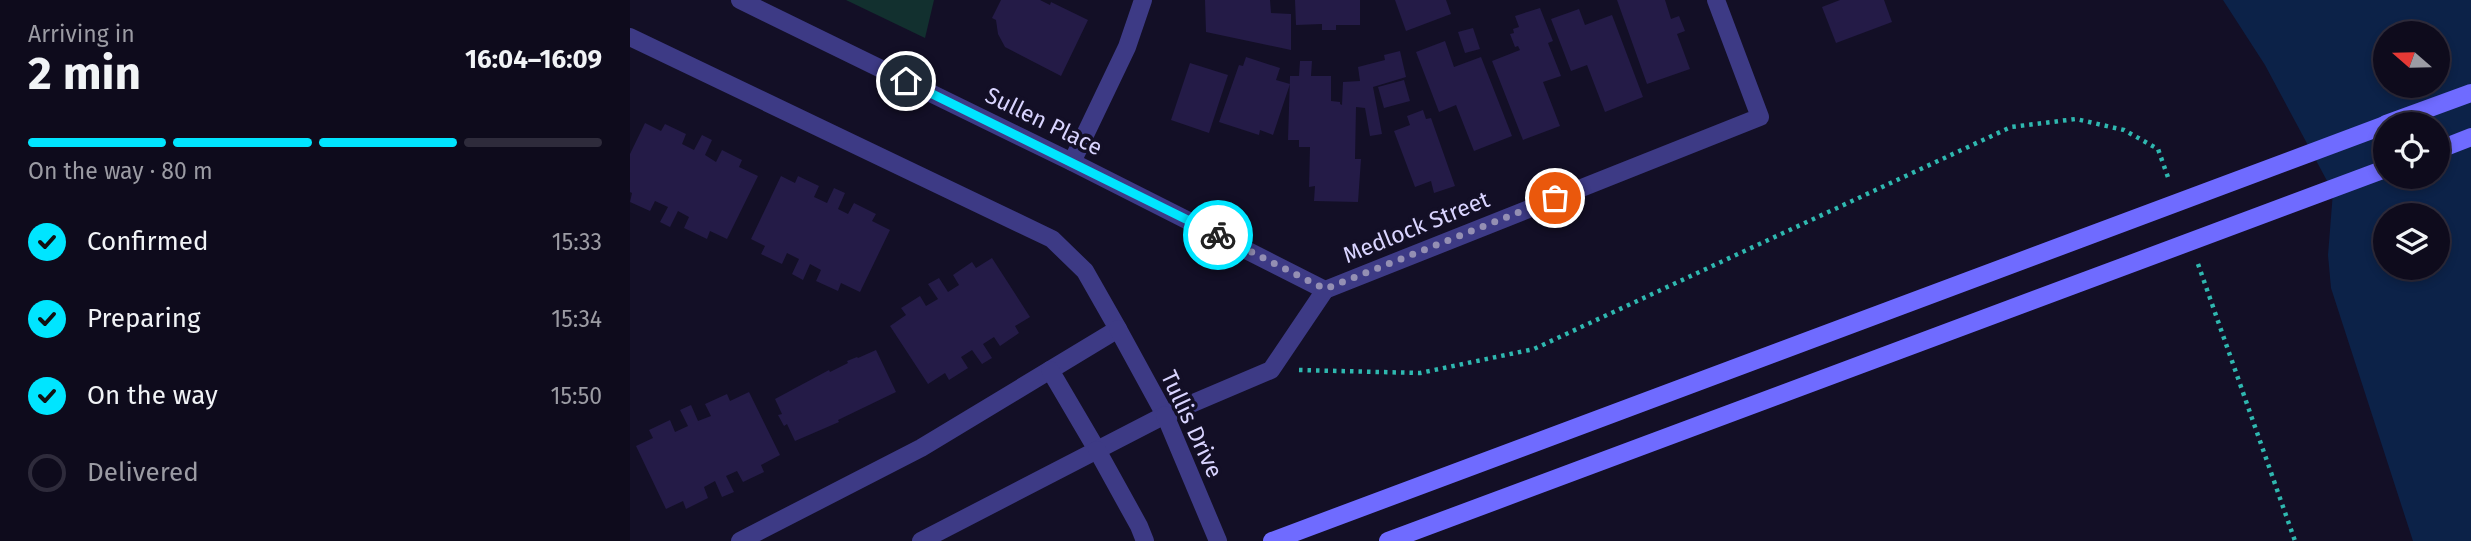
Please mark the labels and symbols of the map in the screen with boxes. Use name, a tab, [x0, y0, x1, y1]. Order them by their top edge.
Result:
north arrow	[2373, 21, 2450, 98]
pin	[876, 51, 936, 111]
street label: Sullen Place	[981, 81, 1107, 161]
pin	[1525, 168, 1585, 228]
street label: Medlock Street	[1339, 185, 1494, 269]
courier	[1183, 200, 1253, 270]
street label: Tullis Drive	[1155, 366, 1229, 482]

